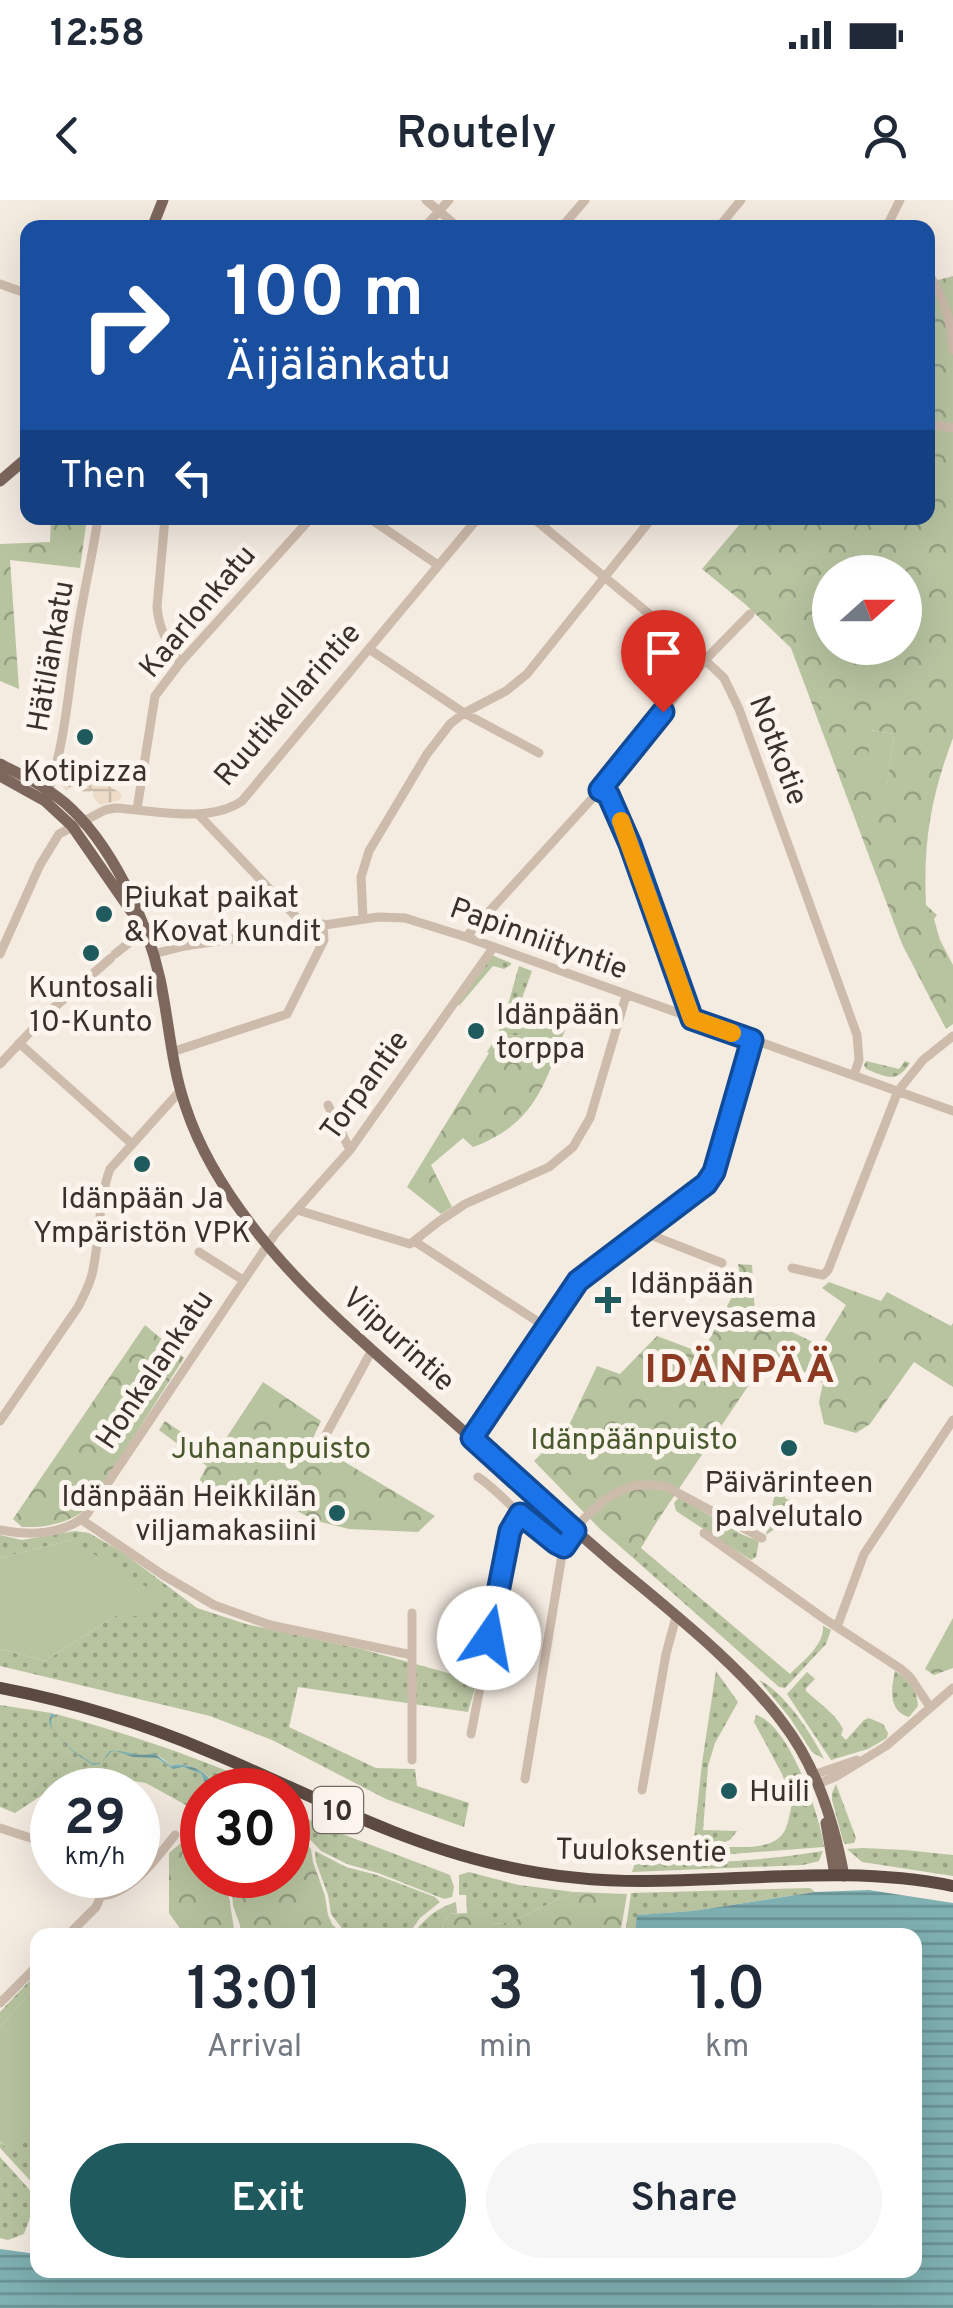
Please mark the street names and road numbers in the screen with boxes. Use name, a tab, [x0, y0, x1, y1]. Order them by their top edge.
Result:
street label: Kaarlonkatu	[133, 539, 265, 687]
street label: Hätilänkatu	[21, 578, 84, 735]
street label: Ruutikellarintie	[208, 616, 370, 795]
street label: Notkotie	[739, 691, 814, 811]
street label: Papinniityntie	[444, 891, 632, 990]
street label: Torpantie	[314, 1024, 418, 1149]
street label: Viipurintie	[333, 1281, 461, 1401]
street label: Honkalankatu	[89, 1284, 223, 1457]
road number: 10	[313, 1787, 363, 1833]
street label: Tuuloksentie	[555, 1833, 727, 1872]

